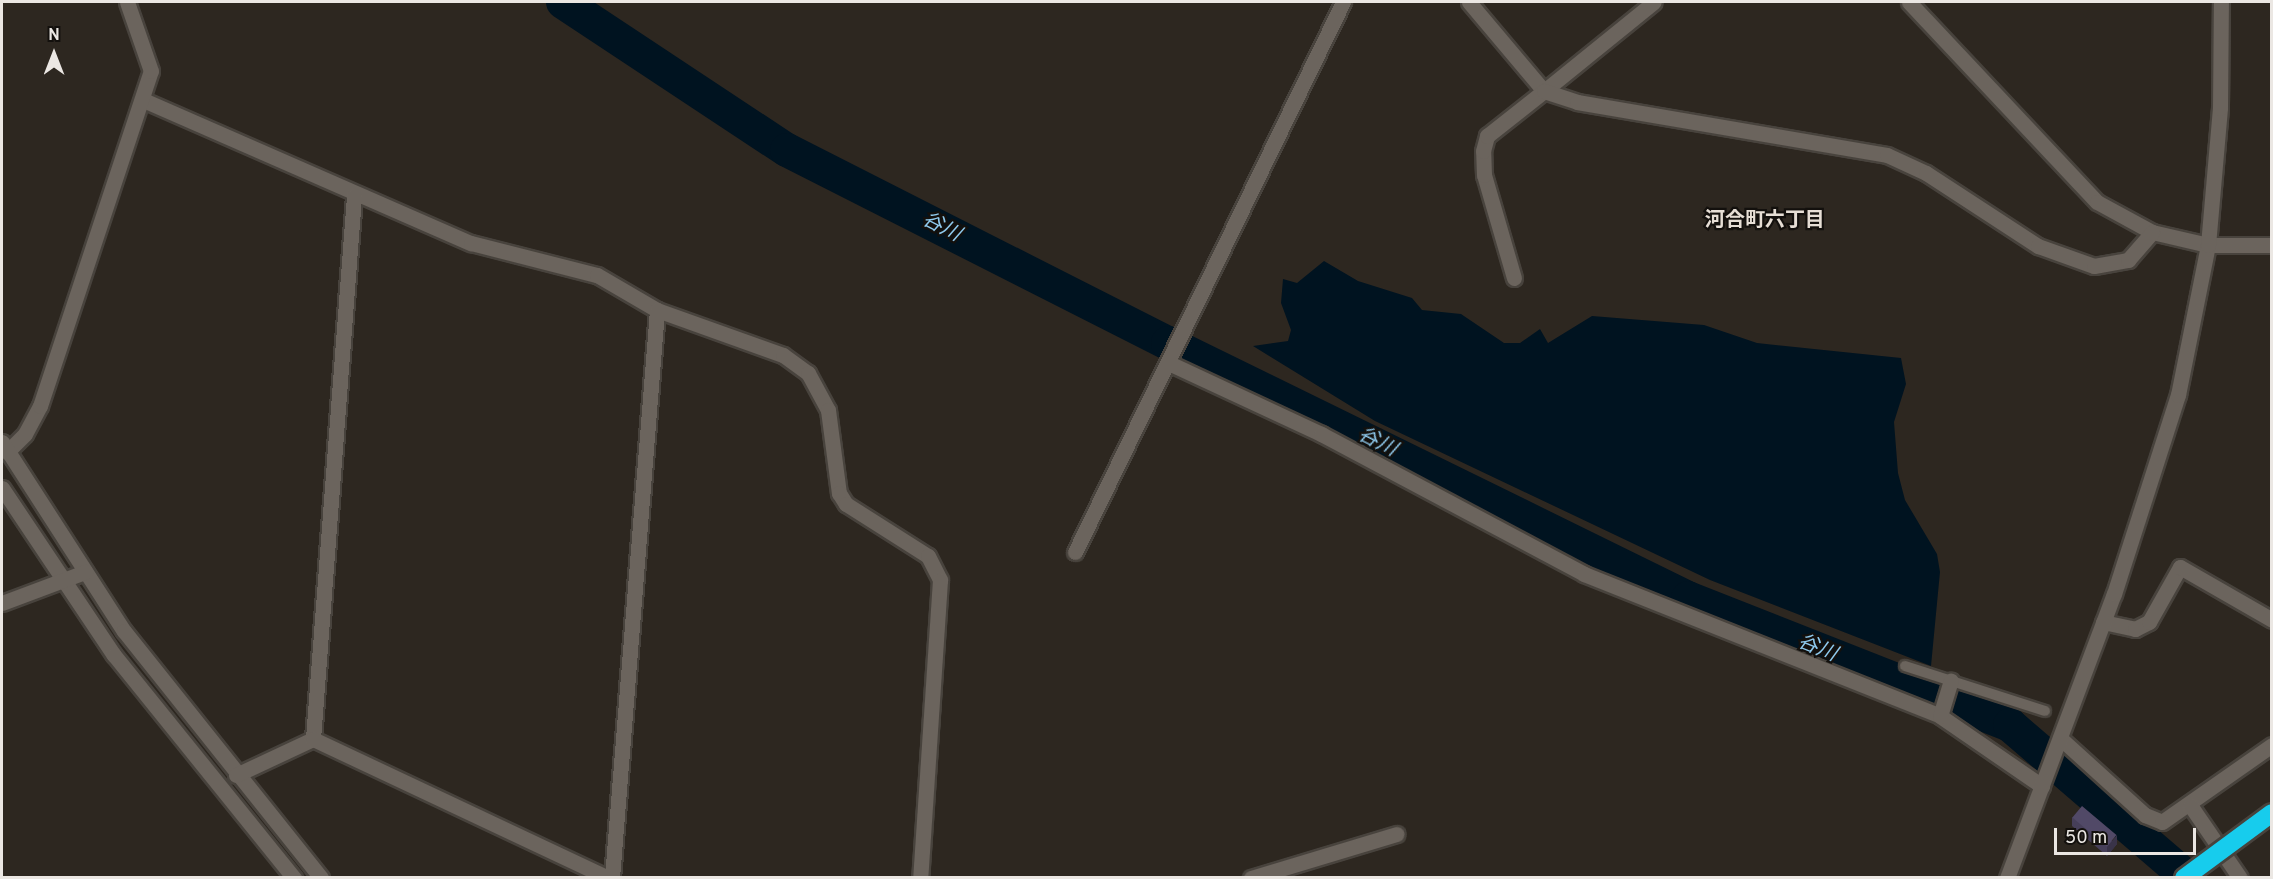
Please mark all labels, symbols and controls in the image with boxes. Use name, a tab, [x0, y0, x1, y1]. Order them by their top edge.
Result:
north arrow	[24, 24, 84, 84]
text: N	[48, 26, 60, 46]
water label: 谷川	[918, 208, 964, 248]
district label: 河合町六丁目	[1705, 209, 1825, 233]
water label: 谷川	[1354, 423, 1400, 463]
water label: 谷川	[1794, 630, 1840, 668]
scale bar	[2057, 816, 2200, 854]
text: 50 m	[2065, 827, 2107, 850]

